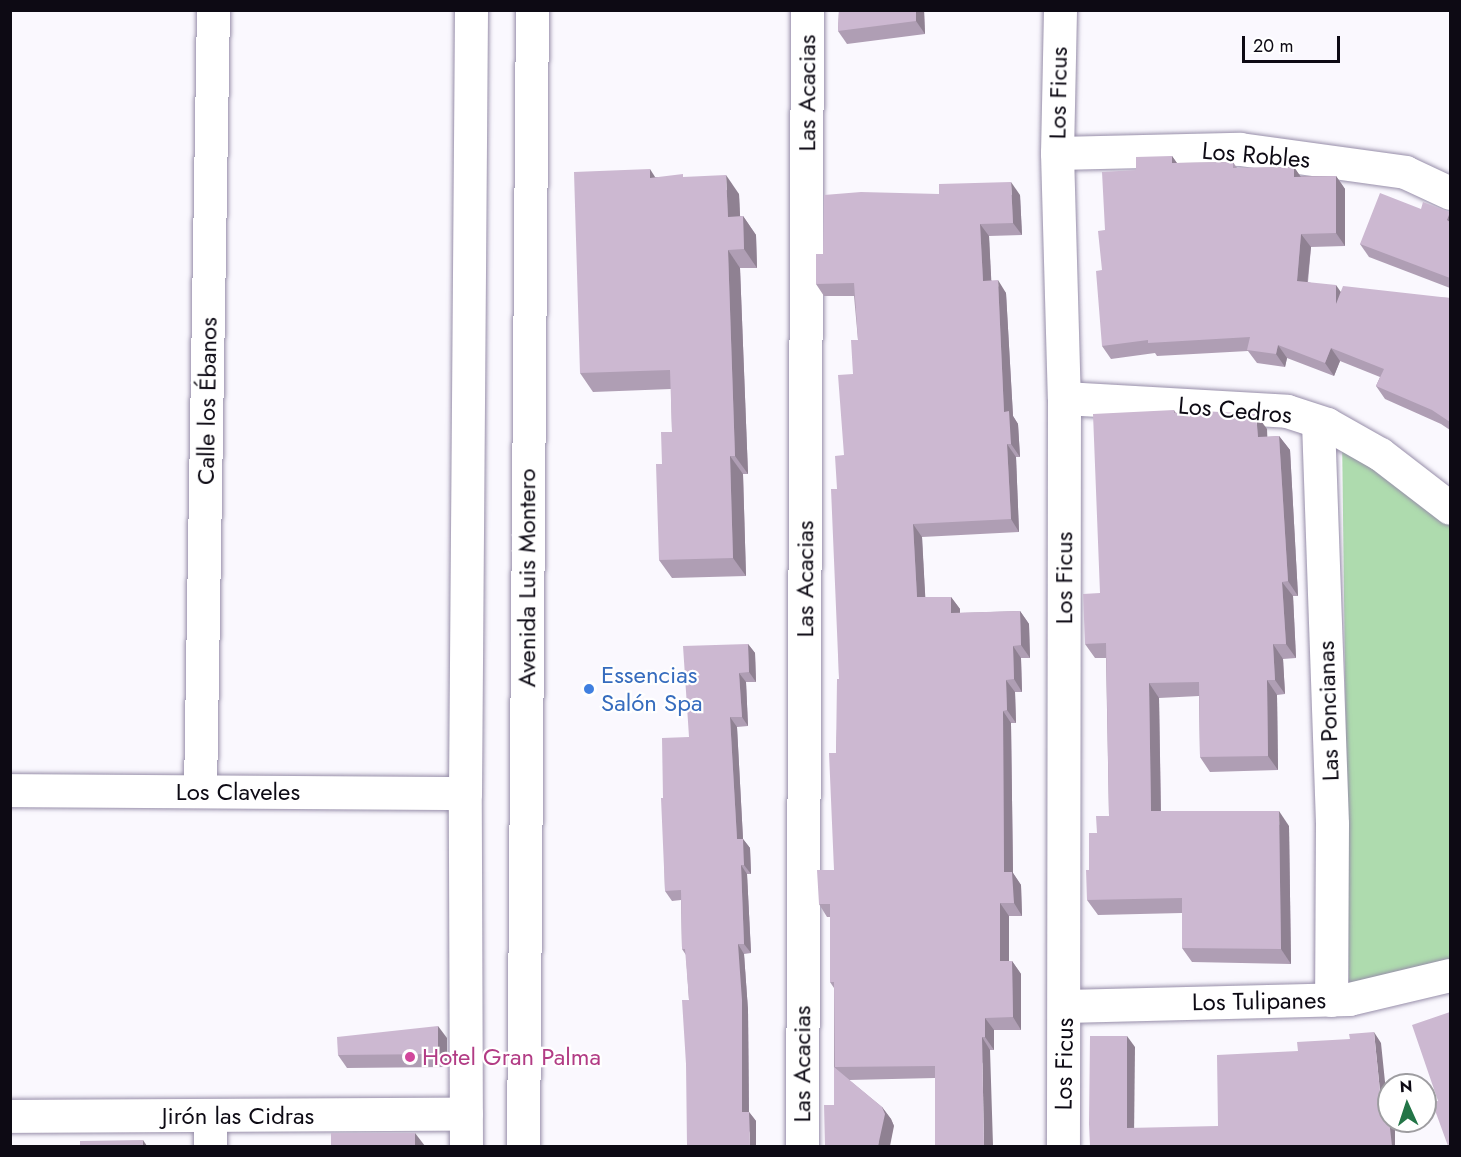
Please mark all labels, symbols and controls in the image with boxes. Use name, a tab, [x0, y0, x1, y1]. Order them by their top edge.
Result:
scale bar	[1245, 24, 1342, 62]
text: 20 m	[1253, 33, 1293, 59]
street label: Las Acacias	[793, 35, 821, 151]
street label: Los Ficus	[1043, 46, 1073, 140]
street label: Los Robles	[1201, 136, 1311, 174]
street label: Calle los Ébanos	[191, 317, 223, 485]
street label: Los Cedros	[1177, 391, 1293, 429]
street label: Avenida Luis Montero	[513, 469, 541, 687]
street label: Las Acacias	[791, 521, 819, 637]
street label: Los Ficus	[1050, 532, 1078, 624]
street label: Las Poncianas	[1311, 640, 1345, 782]
place label: Essencias Salón Spa	[601, 661, 702, 717]
marker: Essencias Salón Spa	[582, 682, 596, 696]
street label: Los Claveles	[176, 778, 300, 806]
street label: Los Tulipanes	[1192, 985, 1326, 1017]
street label: Las Acacias	[788, 1006, 816, 1122]
street label: Los Ficus	[1049, 1017, 1079, 1111]
place label: Hotel Gran Palma	[422, 1043, 601, 1071]
marker: Hotel Gran Palma	[403, 1050, 417, 1064]
north arrow	[1377, 1073, 1437, 1133]
text: N	[1399, 1075, 1413, 1098]
street label: Jirón las Cidras	[162, 1102, 314, 1130]

